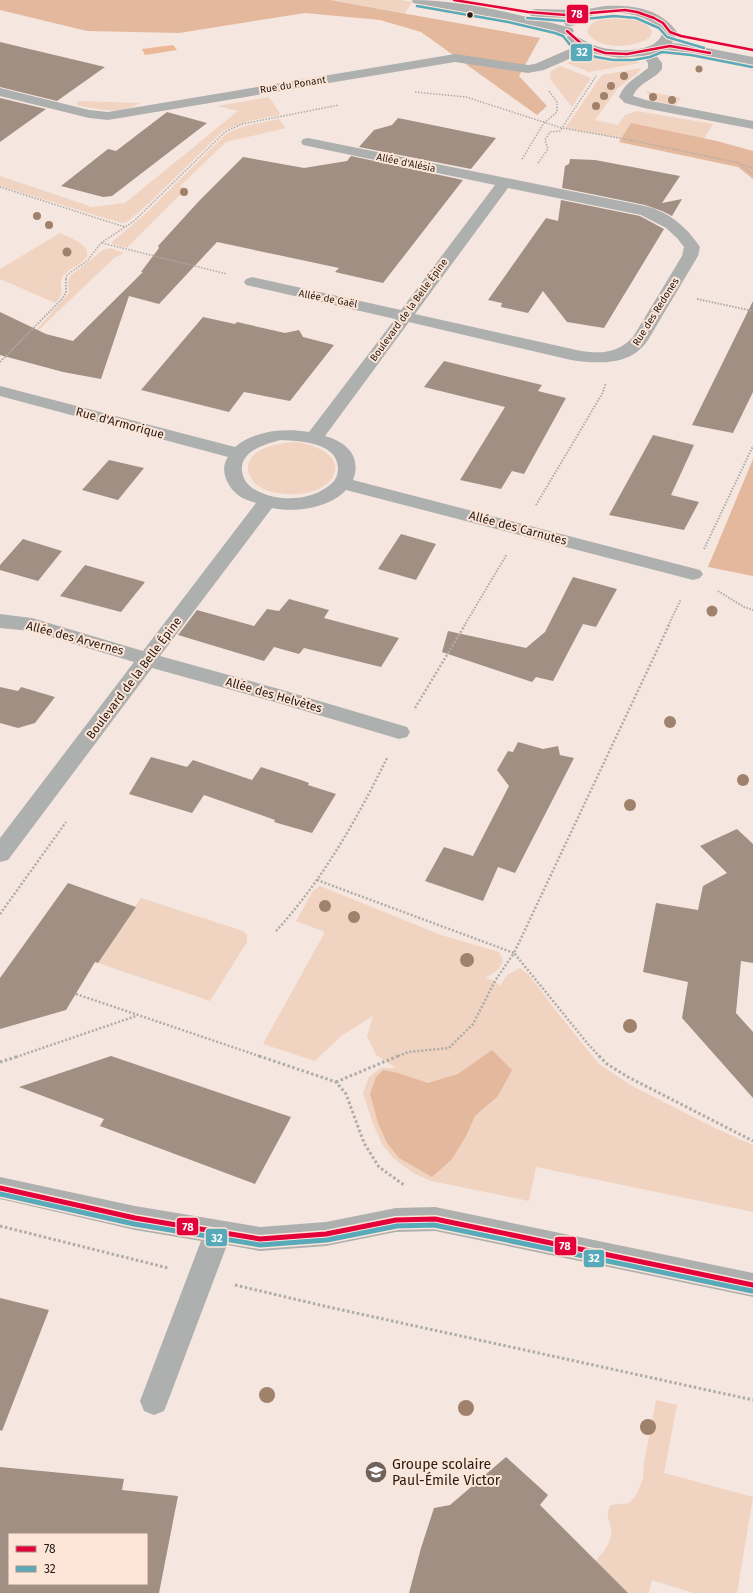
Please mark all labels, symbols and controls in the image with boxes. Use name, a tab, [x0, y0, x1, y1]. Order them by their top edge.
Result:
line badge: 78	[566, 4, 589, 24]
text: 78	[571, 8, 583, 21]
unlabelled marker	[465, 10, 475, 20]
line badge: 32	[570, 43, 593, 62]
text: 32	[575, 46, 588, 59]
street label: Rue du Ponant	[259, 74, 327, 96]
street label: Allée d'Alésia	[375, 151, 437, 175]
street label: Boulevard de la Belle Épine	[366, 255, 450, 364]
street label: Rue des Redones	[630, 276, 682, 348]
street label: Allée de Gaël	[298, 287, 358, 311]
street label: Rue d'Armorique	[74, 404, 166, 442]
street label: Allée des Carnutes	[468, 508, 569, 548]
street label: Boulevard de la Belle Épine	[83, 614, 184, 742]
street label: Allée des Arvernes	[25, 618, 126, 658]
street label: Allée des Helvètes	[224, 675, 324, 716]
line badge: 78	[176, 1217, 199, 1236]
text: 78	[182, 1221, 194, 1234]
line badge: 32	[205, 1228, 228, 1247]
text: 32	[210, 1232, 223, 1245]
line badge: 78	[554, 1236, 577, 1256]
text: 78	[559, 1240, 571, 1253]
line badge: 32	[583, 1249, 605, 1268]
text: 32	[587, 1252, 600, 1265]
place label: Groupe scolaire Paul-Émile Victor	[392, 1456, 501, 1489]
school or university icon: Groupe scolaire Paul-Émile Victor	[363, 1459, 389, 1485]
legend	[8, 1533, 148, 1585]
text: 78	[44, 1542, 56, 1556]
text: 32	[44, 1562, 56, 1576]

